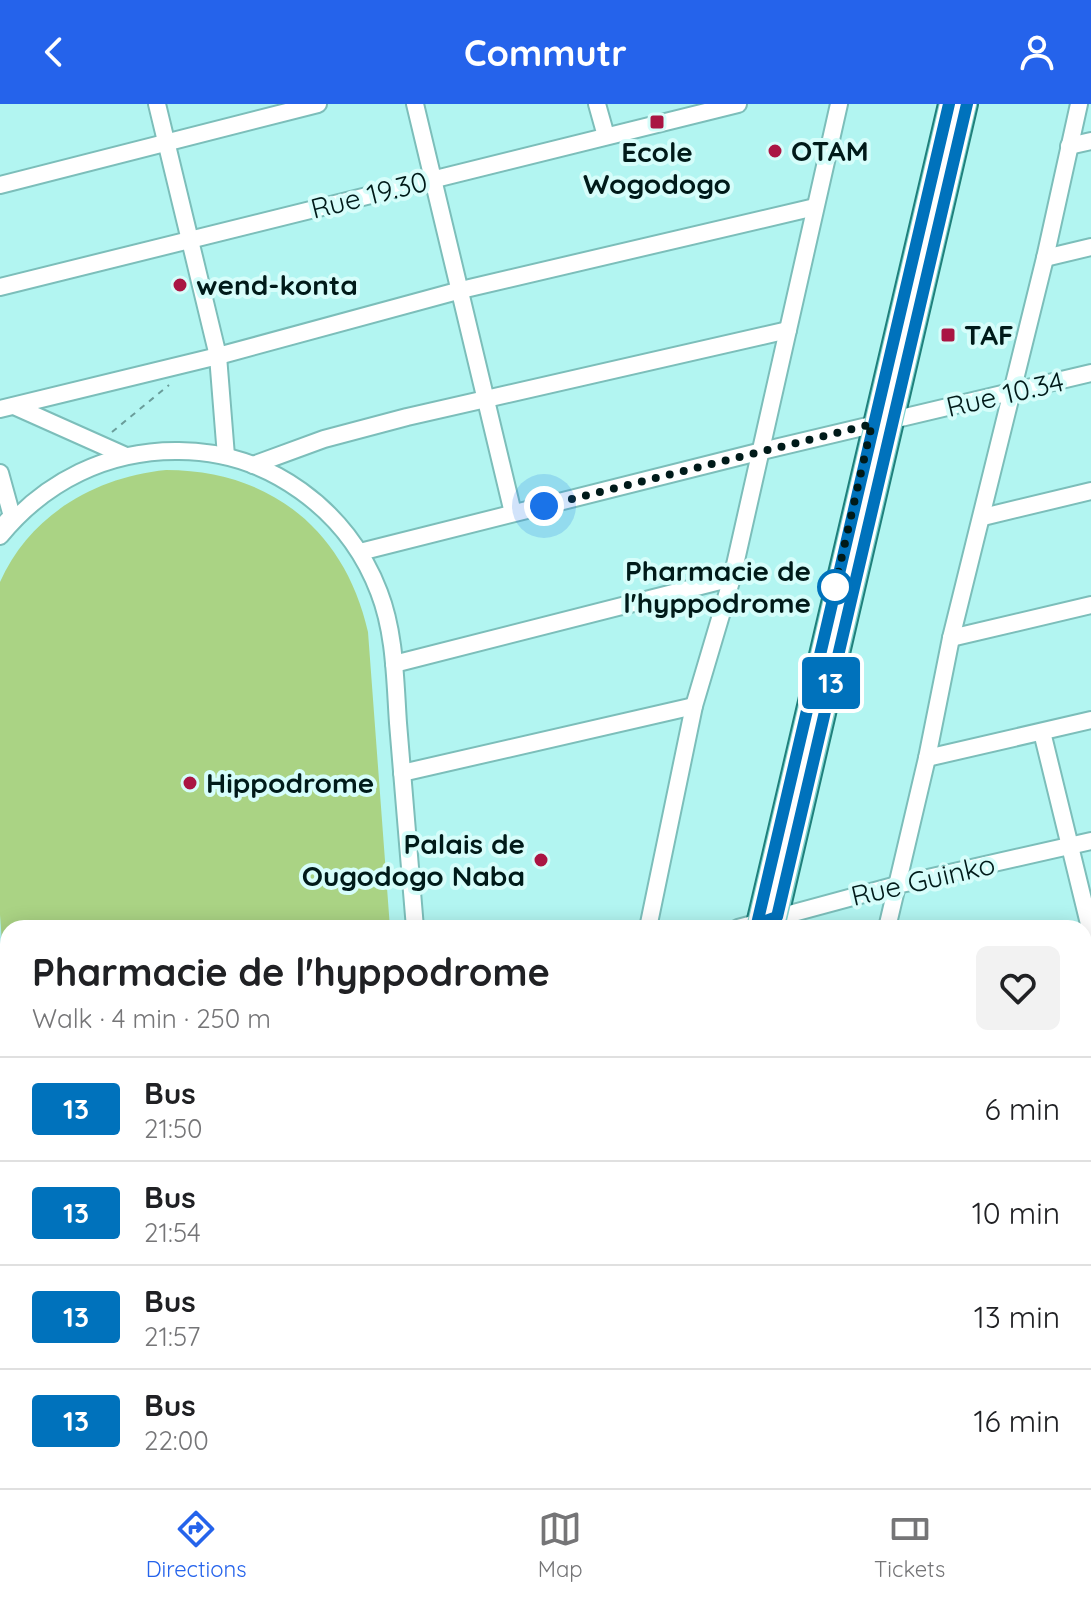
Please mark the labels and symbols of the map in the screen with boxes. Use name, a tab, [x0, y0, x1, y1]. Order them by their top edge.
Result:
marker: Ecole Wogodogo	[648, 113, 666, 131]
place label: OTAM	[791, 133, 869, 168]
place label: Ecole Wogodogo	[583, 134, 731, 201]
marker: OTAM	[766, 142, 784, 160]
street label: Rue 19.30	[307, 163, 431, 226]
place label: wend-konta	[196, 267, 358, 302]
marker: wend-konta	[171, 276, 189, 294]
place label: TAF	[964, 317, 1014, 352]
marker: TAF	[939, 326, 957, 344]
street label: Rue 10.34	[943, 363, 1067, 424]
your location	[524, 486, 564, 526]
place label: Pharmacie de l'hyppodrome	[623, 553, 811, 620]
marker: Pharmacie de l'hyppodrome	[818, 570, 852, 604]
line badge: 13	[795, 657, 867, 709]
place label: Hippodrome	[206, 765, 374, 800]
marker: Hippodrome	[181, 774, 199, 792]
place label: Palais de Ougodogo Naba	[302, 826, 525, 893]
street label: Rue Guinko	[847, 846, 998, 913]
marker: Palais de Ougodogo Naba	[532, 851, 550, 869]

